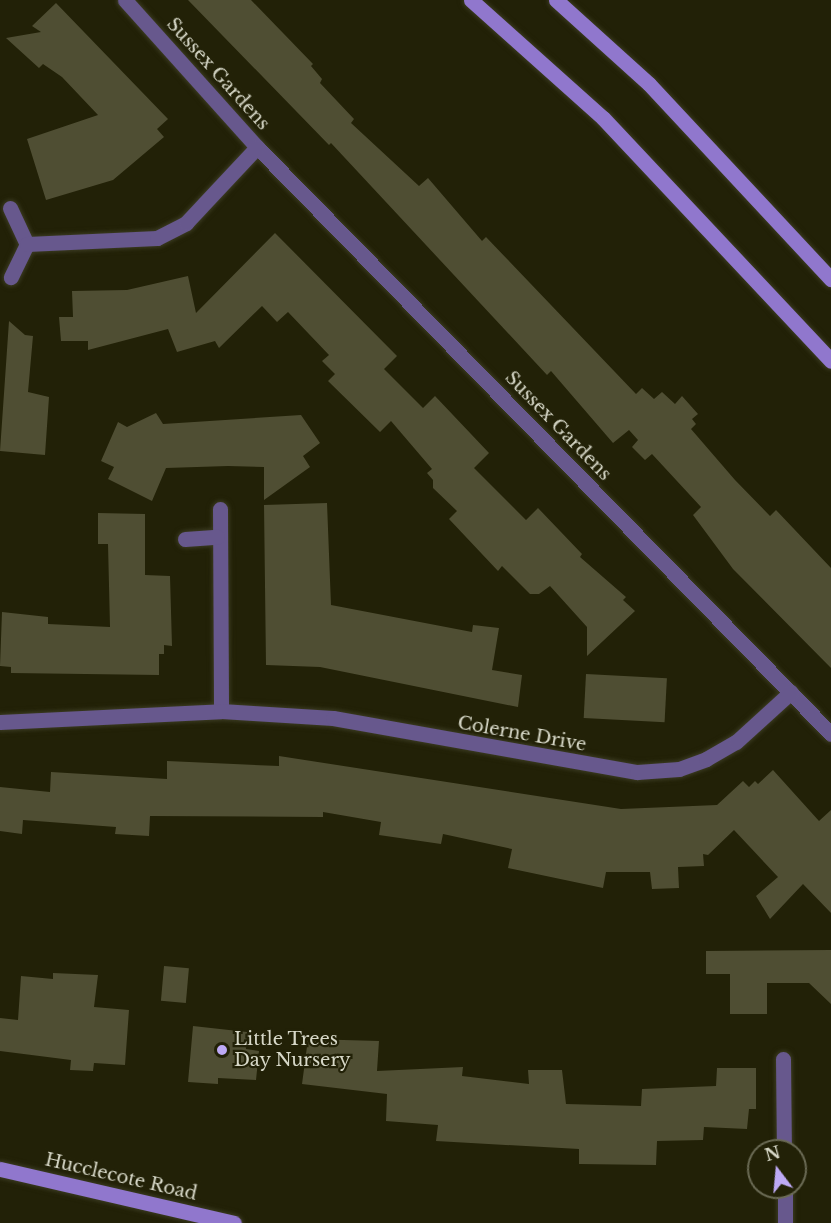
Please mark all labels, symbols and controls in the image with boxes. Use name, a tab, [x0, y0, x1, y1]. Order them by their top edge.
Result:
street label: Sussex Gardens	[162, 13, 274, 135]
street label: Sussex Gardens	[500, 367, 616, 485]
street label: Colerne Drive	[456, 712, 588, 756]
place label: Little Trees Day Nursery	[234, 1029, 351, 1072]
marker: Little Trees Day Nursery	[215, 1043, 229, 1057]
north arrow	[747, 1139, 807, 1199]
text: N	[763, 1142, 783, 1165]
street label: Hucclecote Road	[43, 1149, 199, 1205]

